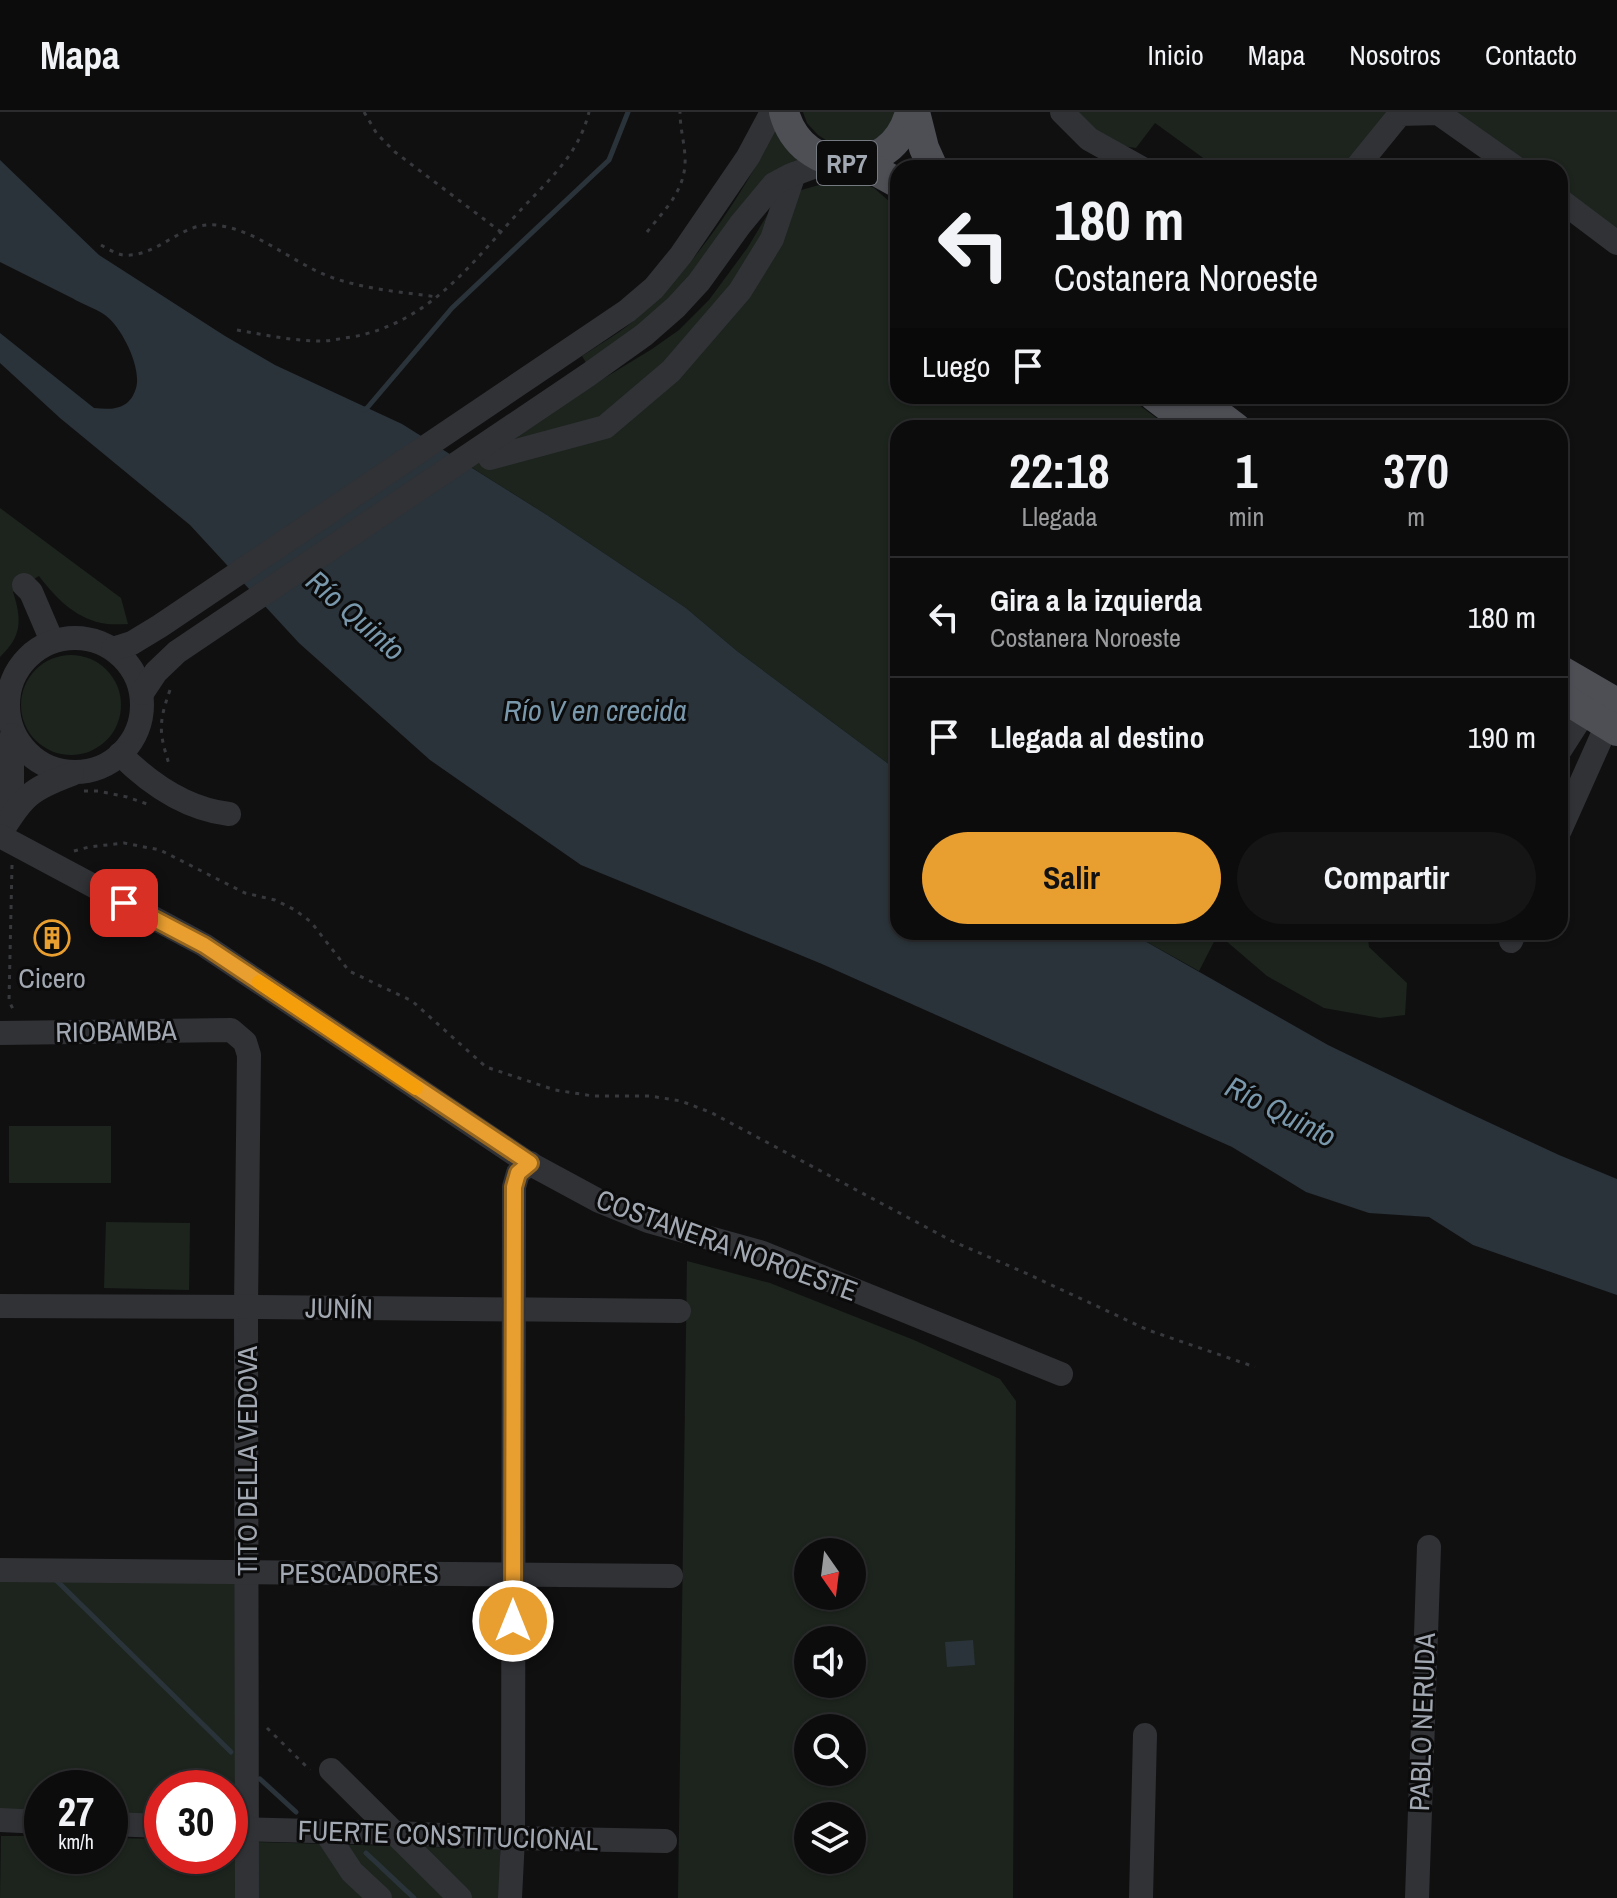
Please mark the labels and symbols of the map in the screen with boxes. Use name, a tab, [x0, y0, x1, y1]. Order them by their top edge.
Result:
road number: RP7	[817, 141, 877, 185]
water label: Río Quinto	[298, 561, 414, 669]
water label: Río V en crecida	[503, 690, 687, 730]
pin	[90, 869, 158, 937]
building icon: Cicero	[33, 919, 71, 957]
place label: Cicero	[18, 959, 86, 997]
street label: RIOBAMBA	[55, 1011, 178, 1051]
water label: Río Quinto	[1219, 1066, 1343, 1156]
street label: COSTANERA NOROESTE	[591, 1180, 863, 1310]
street label: JUNÍN	[305, 1288, 373, 1328]
street label: TITO DELLA VEDOVA	[228, 1345, 266, 1576]
north arrow	[794, 1538, 866, 1610]
street label: PESCADORES	[279, 1554, 439, 1592]
position arrow	[471, 1579, 555, 1663]
street label: PABLO NERUDA	[1400, 1632, 1444, 1812]
speed limit sign: 30	[144, 1770, 248, 1874]
street label: FUERTE CONSTITUCIONAL	[297, 1811, 599, 1859]

